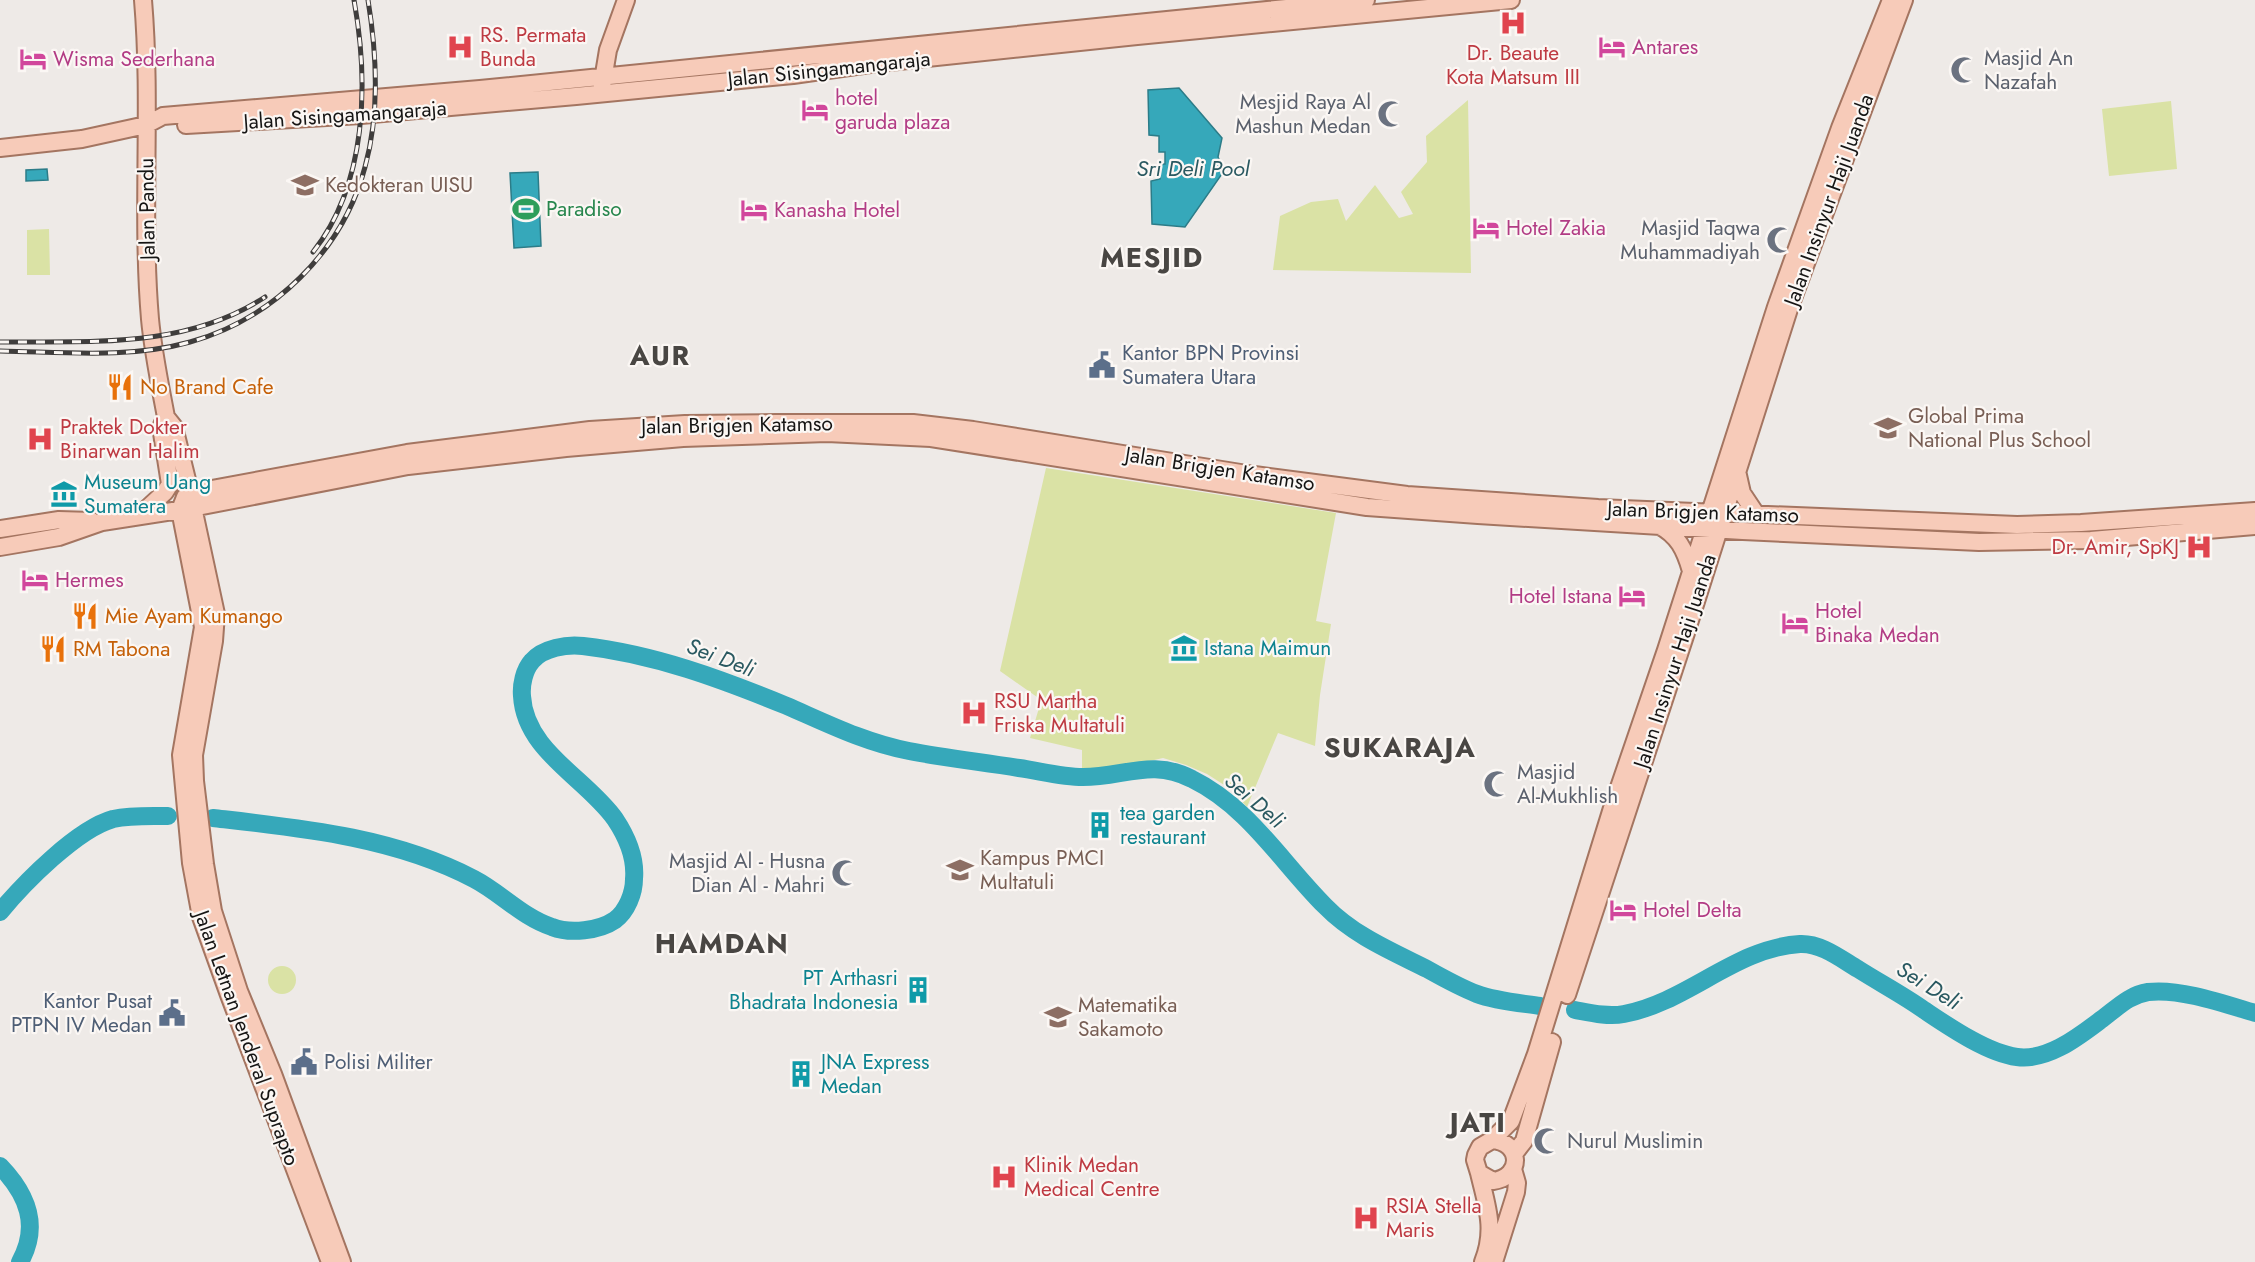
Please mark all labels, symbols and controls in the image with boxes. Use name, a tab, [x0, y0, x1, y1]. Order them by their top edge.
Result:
hospital icon: Dr. Beaute Kota Matsum III	[1498, 8, 1528, 38]
place label: RS. Permata Bunda	[480, 20, 586, 74]
hospital icon: RS. Permata Bunda	[445, 32, 475, 62]
hotel icon: Antares	[1597, 32, 1627, 62]
place label: Antares	[1632, 32, 1698, 62]
place label: Dr. Beaute Kota Matsum III	[1446, 38, 1580, 92]
street label: Jalan Sisingamangaraja	[723, 43, 932, 95]
place label: Masjid An Nazafah	[1984, 43, 2073, 97]
hotel icon: Wisma Sederhana	[18, 44, 48, 74]
place label: Wisma Sederhana	[53, 44, 215, 74]
mosque icon: Masjid An Nazafah	[1949, 55, 1979, 85]
place label: hotel garuda plaza	[835, 83, 950, 137]
place label: Mesjid Raya Al Mashun Medan	[1235, 87, 1371, 141]
street label: Jalan Insinyur Haji Juanda	[1776, 90, 1881, 313]
street label: Jalan Sisingamangaraja	[239, 93, 448, 137]
hotel icon: hotel garuda plaza	[800, 95, 830, 125]
mosque icon: Mesjid Raya Al Mashun Medan	[1376, 99, 1406, 129]
water label: Sri Deli Pool	[1136, 152, 1251, 184]
street label: Jalan Pandu	[131, 158, 163, 263]
school or university icon: Kedokteran UISU	[290, 170, 320, 200]
place label: Kedokteran UISU	[325, 170, 473, 200]
sports icon: Paradiso	[511, 194, 541, 224]
place label: Paradiso	[546, 194, 622, 224]
hotel icon: Kanasha Hotel	[739, 195, 769, 225]
place label: Kanasha Hotel	[774, 195, 900, 225]
hotel icon: Hotel Zakia	[1471, 213, 1501, 243]
place label: Hotel Zakia	[1506, 213, 1606, 243]
place label: Masjid Taqwa Muhammadiyah	[1620, 213, 1760, 267]
mosque icon: Masjid Taqwa Muhammadiyah	[1765, 225, 1795, 255]
district label: MESJID	[1100, 238, 1204, 277]
district label: AUR	[629, 336, 690, 375]
place label: Kantor BPN Provinsi Sumatera Utara	[1122, 338, 1300, 392]
public building icon: Kantor BPN Provinsi Sumatera Utara	[1087, 350, 1117, 380]
restaurant icon: No Brand Cafe	[105, 372, 135, 402]
place label: No Brand Cafe	[140, 372, 274, 402]
place label: Global Prima National Plus School	[1908, 401, 2091, 455]
street label: Jalan Brigjen Katamso	[638, 408, 833, 442]
place label: Praktek Dokter Binarwan Halim	[60, 412, 200, 466]
school or university icon: Global Prima National Plus School	[1873, 413, 1903, 443]
hospital icon: Praktek Dokter Binarwan Halim	[25, 424, 55, 454]
street label: Jalan Brigjen Katamso	[1120, 439, 1317, 499]
place label: Museum Uang Sumatera	[84, 467, 211, 521]
museum icon: Museum Uang Sumatera	[49, 479, 79, 509]
street label: Jalan Brigjen Katamso	[1604, 494, 1799, 530]
place label: Dr. Amir, SpKJ	[2051, 532, 2179, 562]
hospital icon: Dr. Amir, SpKJ	[2184, 532, 2214, 562]
street label: Jalan Insinyur Haji Juanda	[1625, 550, 1724, 775]
hotel icon: Hermes	[20, 565, 50, 595]
place label: Hermes	[55, 565, 124, 595]
place label: Hotel Istana	[1509, 581, 1612, 611]
hotel icon: Hotel Istana	[1617, 581, 1647, 611]
place label: Hotel Binaka Medan	[1815, 596, 1940, 650]
restaurant icon: Mie Ayam Kumango	[70, 601, 100, 631]
place label: Mie Ayam Kumango	[105, 601, 283, 631]
hotel icon: Hotel Binaka Medan	[1780, 608, 1810, 638]
water label: Sei Deli	[682, 629, 760, 685]
museum icon: Istana Maimun	[1169, 633, 1199, 663]
place label: Istana Maimun	[1204, 633, 1331, 663]
restaurant icon: RM Tabona	[38, 634, 68, 664]
place label: RM Tabona	[73, 634, 170, 664]
place label: RSU Martha Friska Multatuli	[994, 686, 1125, 740]
hospital icon: RSU Martha Friska Multatuli	[959, 698, 989, 728]
district label: SUKARAJA	[1324, 728, 1476, 767]
place label: Masjid Al-Mukhlish	[1517, 757, 1618, 811]
water label: Sei Deli	[1218, 765, 1293, 836]
mosque icon: Masjid Al-Mukhlish	[1482, 769, 1512, 799]
place label: tea garden restaurant	[1120, 798, 1215, 852]
building icon: tea garden restaurant	[1085, 810, 1115, 840]
place label: Kampus PMCI Multatuli	[980, 843, 1104, 897]
place label: Masjid Al - Husna Dian Al - Mahri	[669, 846, 825, 900]
school or university icon: Kampus PMCI Multatuli	[945, 855, 975, 885]
mosque icon: Masjid Al - Husna Dian Al - Mahri	[830, 858, 860, 888]
hotel icon: Hotel Delta	[1608, 895, 1638, 925]
place label: Hotel Delta	[1643, 895, 1742, 925]
street label: Jalan Letnan Jenderal Suprapto	[186, 903, 307, 1170]
district label: HAMDAN	[655, 924, 789, 963]
water label: Sei Deli	[1890, 953, 1968, 1018]
place label: PT Arthasri Bhadrata Indonesia	[729, 963, 898, 1017]
building icon: PT Arthasri Bhadrata Indonesia	[903, 975, 933, 1005]
place label: Kantor Pusat PTPN IV Medan	[11, 986, 152, 1040]
place label: Matematika Sakamoto	[1078, 990, 1177, 1044]
public building icon: Kantor Pusat PTPN IV Medan	[157, 998, 187, 1028]
school or university icon: Matematika Sakamoto	[1043, 1002, 1073, 1032]
public building icon: Polisi Militer	[289, 1047, 319, 1077]
place label: Polisi Militer	[324, 1047, 433, 1077]
place label: JNA Express Medan	[818, 1047, 929, 1101]
building icon: JNA Express Medan	[786, 1059, 816, 1089]
district label: JATI	[1445, 1103, 1506, 1142]
mosque icon: Nurul Muslimin	[1532, 1126, 1562, 1156]
place label: Nurul Muslimin	[1567, 1126, 1703, 1156]
place label: Klinik Medan Medical Centre	[1024, 1150, 1160, 1204]
hospital icon: Klinik Medan Medical Centre	[989, 1162, 1019, 1192]
place label: RSIA Stella Maris	[1386, 1191, 1482, 1245]
hospital icon: RSIA Stella Maris	[1351, 1203, 1381, 1233]

